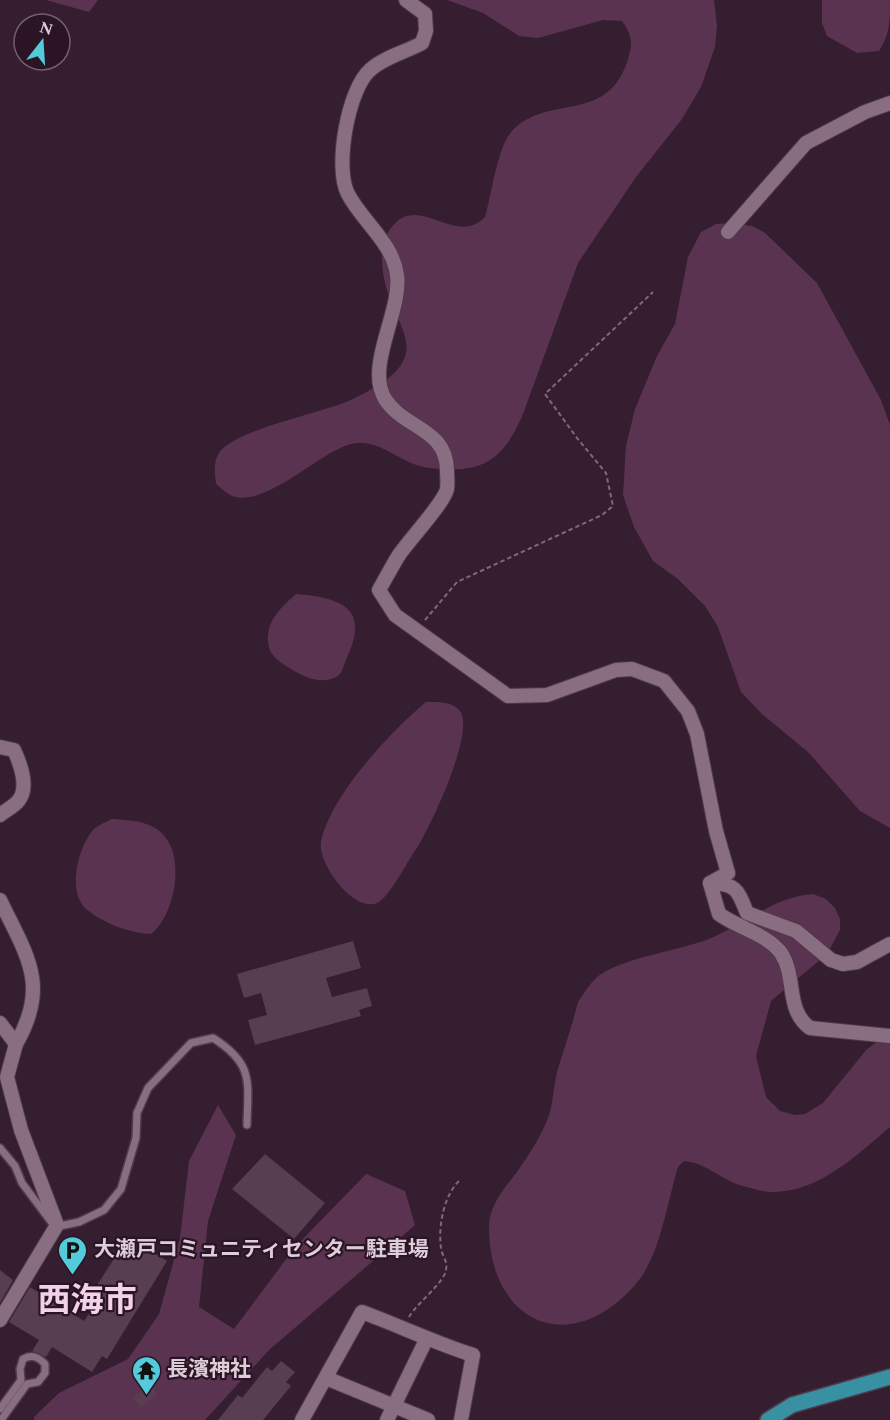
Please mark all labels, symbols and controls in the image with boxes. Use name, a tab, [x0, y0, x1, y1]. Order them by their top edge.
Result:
north arrow	[12, 12, 72, 72]
text: N	[36, 15, 56, 42]
parking icon: 大瀬戸コミュニティセンター駐車場	[57, 1234, 89, 1276]
place label: 大瀬戸コミュニティセンター駐車場	[94, 1234, 429, 1266]
district label: 西海市	[38, 1276, 137, 1326]
temple icon: 長濱神社	[130, 1354, 162, 1396]
place label: 長濱神社	[167, 1354, 251, 1386]

